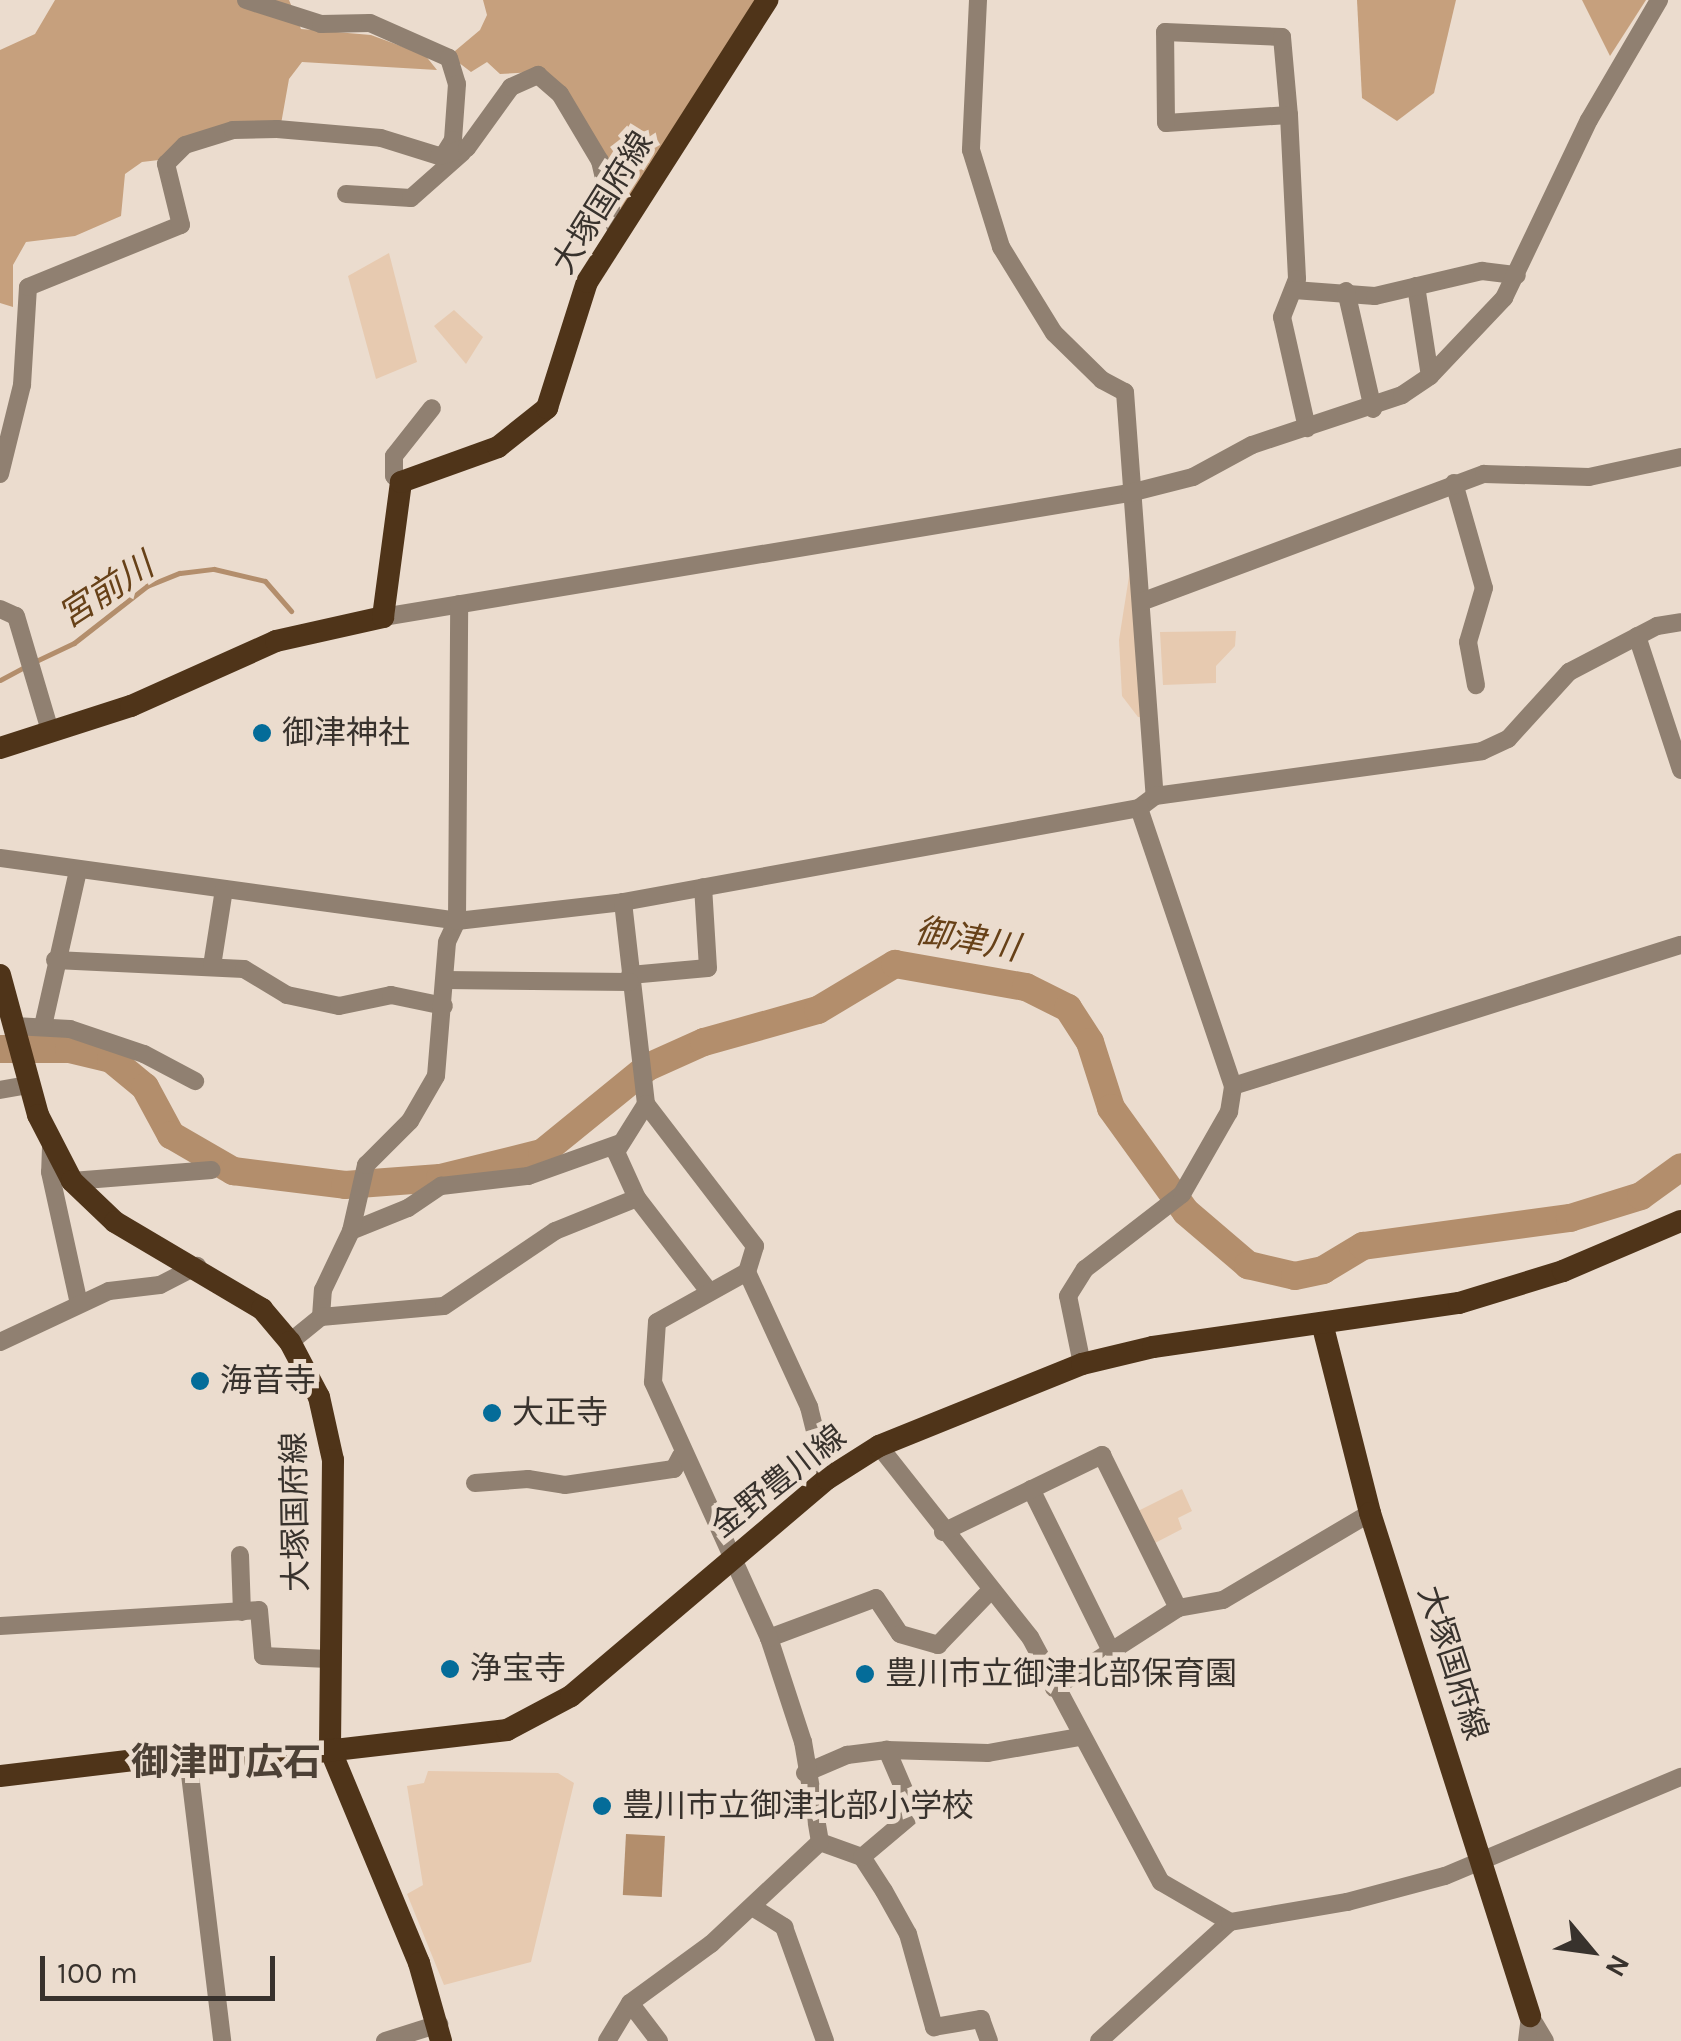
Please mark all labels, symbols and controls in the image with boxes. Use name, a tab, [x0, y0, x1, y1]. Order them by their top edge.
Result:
street label: 大塚国府線	[544, 125, 662, 281]
water label: 宮前川	[51, 545, 161, 637]
place label: 御津神社	[282, 714, 410, 752]
marker: 御津神社	[251, 722, 273, 744]
water label: 御津川	[912, 910, 1022, 970]
place label: 海音寺	[220, 1362, 316, 1400]
marker: 海音寺	[189, 1370, 211, 1392]
place label: 大正寺	[512, 1394, 608, 1432]
marker: 大正寺	[481, 1402, 503, 1424]
street label: 金野豊川線	[704, 1418, 854, 1546]
street label: 大塚国府線	[275, 1432, 317, 1592]
street label: 大塚国府線	[1409, 1581, 1495, 1745]
place label: 浄宝寺	[470, 1650, 566, 1688]
place label: 豊川市立御津北部保育園	[885, 1655, 1237, 1693]
marker: 浄宝寺	[439, 1658, 461, 1680]
marker: 豊川市立御津北部保育園	[854, 1663, 876, 1685]
district label: 御津町広石	[131, 1740, 321, 1786]
place label: 豊川市立御津北部小学校	[622, 1787, 974, 1825]
marker: 豊川市立御津北部小学校	[591, 1795, 613, 1817]
north arrow	[1541, 1901, 1641, 2001]
scale bar	[45, 1936, 280, 1998]
text: N	[1598, 1949, 1637, 1983]
text: 100 m	[57, 1955, 138, 1991]

